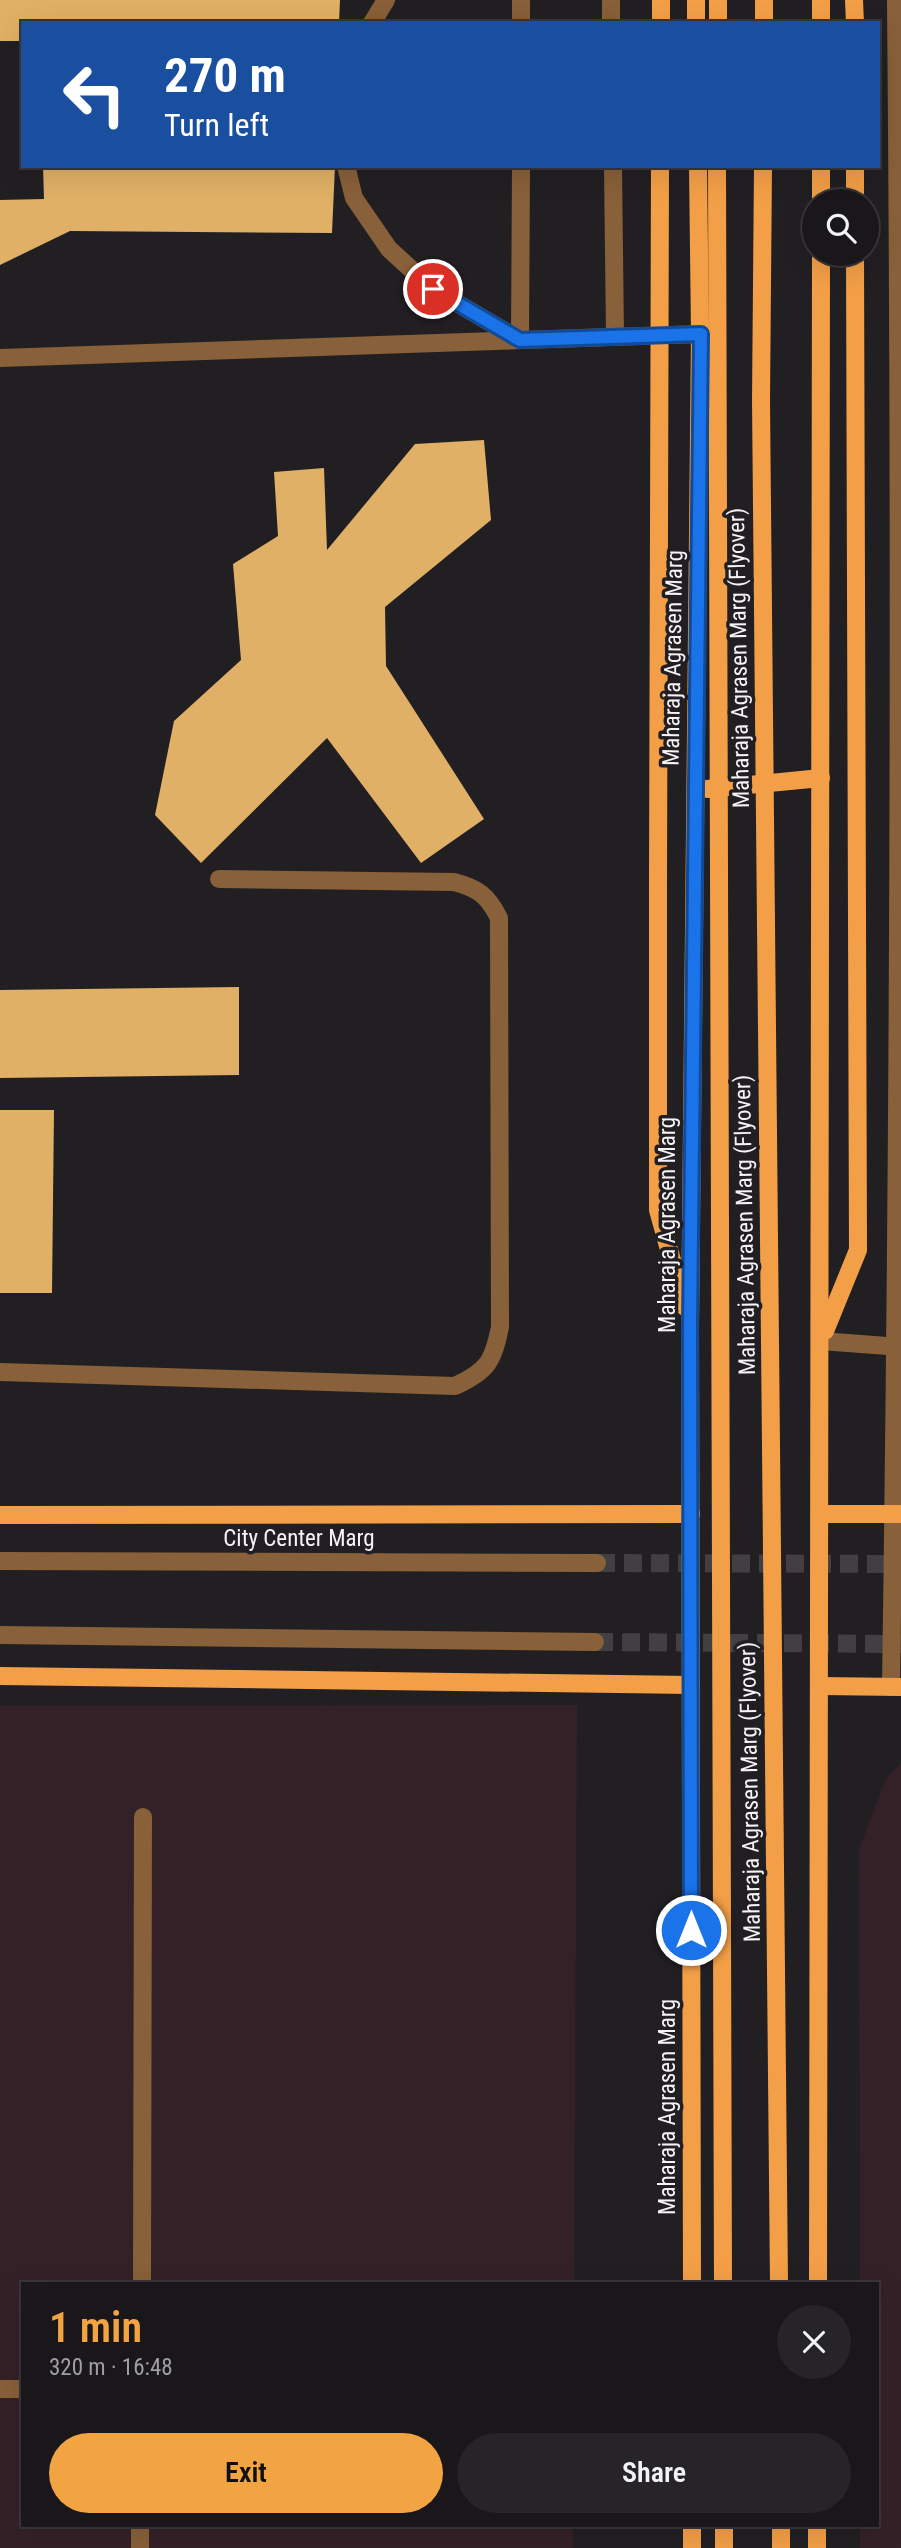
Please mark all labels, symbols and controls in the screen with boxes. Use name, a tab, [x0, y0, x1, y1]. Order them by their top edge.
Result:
text: 270 m	[164, 47, 286, 104]
icon: left	[49, 49, 140, 140]
text: Turn left	[164, 106, 269, 144]
map controls	[802, 189, 879, 266]
button: search	[802, 189, 879, 266]
pin	[403, 259, 463, 319]
icon: arrive	[414, 270, 452, 308]
street label: Maharaja Agrasen Marg (Flyover)	[723, 508, 755, 808]
street label: Maharaja Agrasen Marg	[658, 550, 688, 766]
street label: Maharaja Agrasen Marg (Flyover)	[729, 1075, 761, 1375]
street label: Maharaja Agrasen Marg	[654, 1117, 681, 1333]
street label: City Center Marg	[223, 1525, 375, 1552]
street label: Maharaja Agrasen Marg (Flyover)	[734, 1642, 766, 1942]
position arrow	[654, 1893, 728, 1967]
street label: Maharaja Agrasen Marg	[654, 1999, 681, 2215]
text: 1 min	[49, 2303, 142, 2352]
button: close	[777, 2305, 851, 2379]
text: 320 m · 16:48	[49, 2354, 173, 2381]
button: Exit	[49, 2433, 443, 2513]
button: Share	[457, 2433, 851, 2513]

